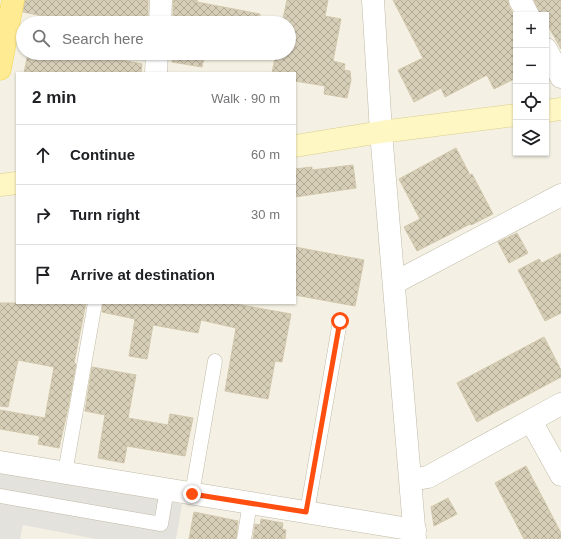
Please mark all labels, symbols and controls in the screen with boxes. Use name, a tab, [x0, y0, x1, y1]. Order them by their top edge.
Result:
map controls	[513, 12, 549, 156]
button: +	[513, 12, 549, 48]
search box	[16, 16, 296, 60]
icon: search	[30, 27, 52, 49]
text: Search here	[62, 30, 144, 47]
button: −	[513, 48, 549, 84]
button: locate	[513, 84, 549, 120]
text: 2 min	[32, 88, 76, 107]
text: Walk · 90 m	[211, 91, 280, 106]
button: layers	[513, 120, 549, 156]
icon: ahead	[32, 144, 54, 166]
text: Continue	[70, 146, 135, 163]
text: 60 m	[251, 147, 280, 162]
icon: right	[32, 204, 54, 226]
text: Turn right	[70, 206, 140, 223]
text: 30 m	[251, 207, 280, 222]
icon: arrive	[32, 264, 54, 286]
text: Arrive at destination	[70, 266, 215, 283]
route start	[331, 312, 349, 330]
route end	[183, 485, 201, 503]

